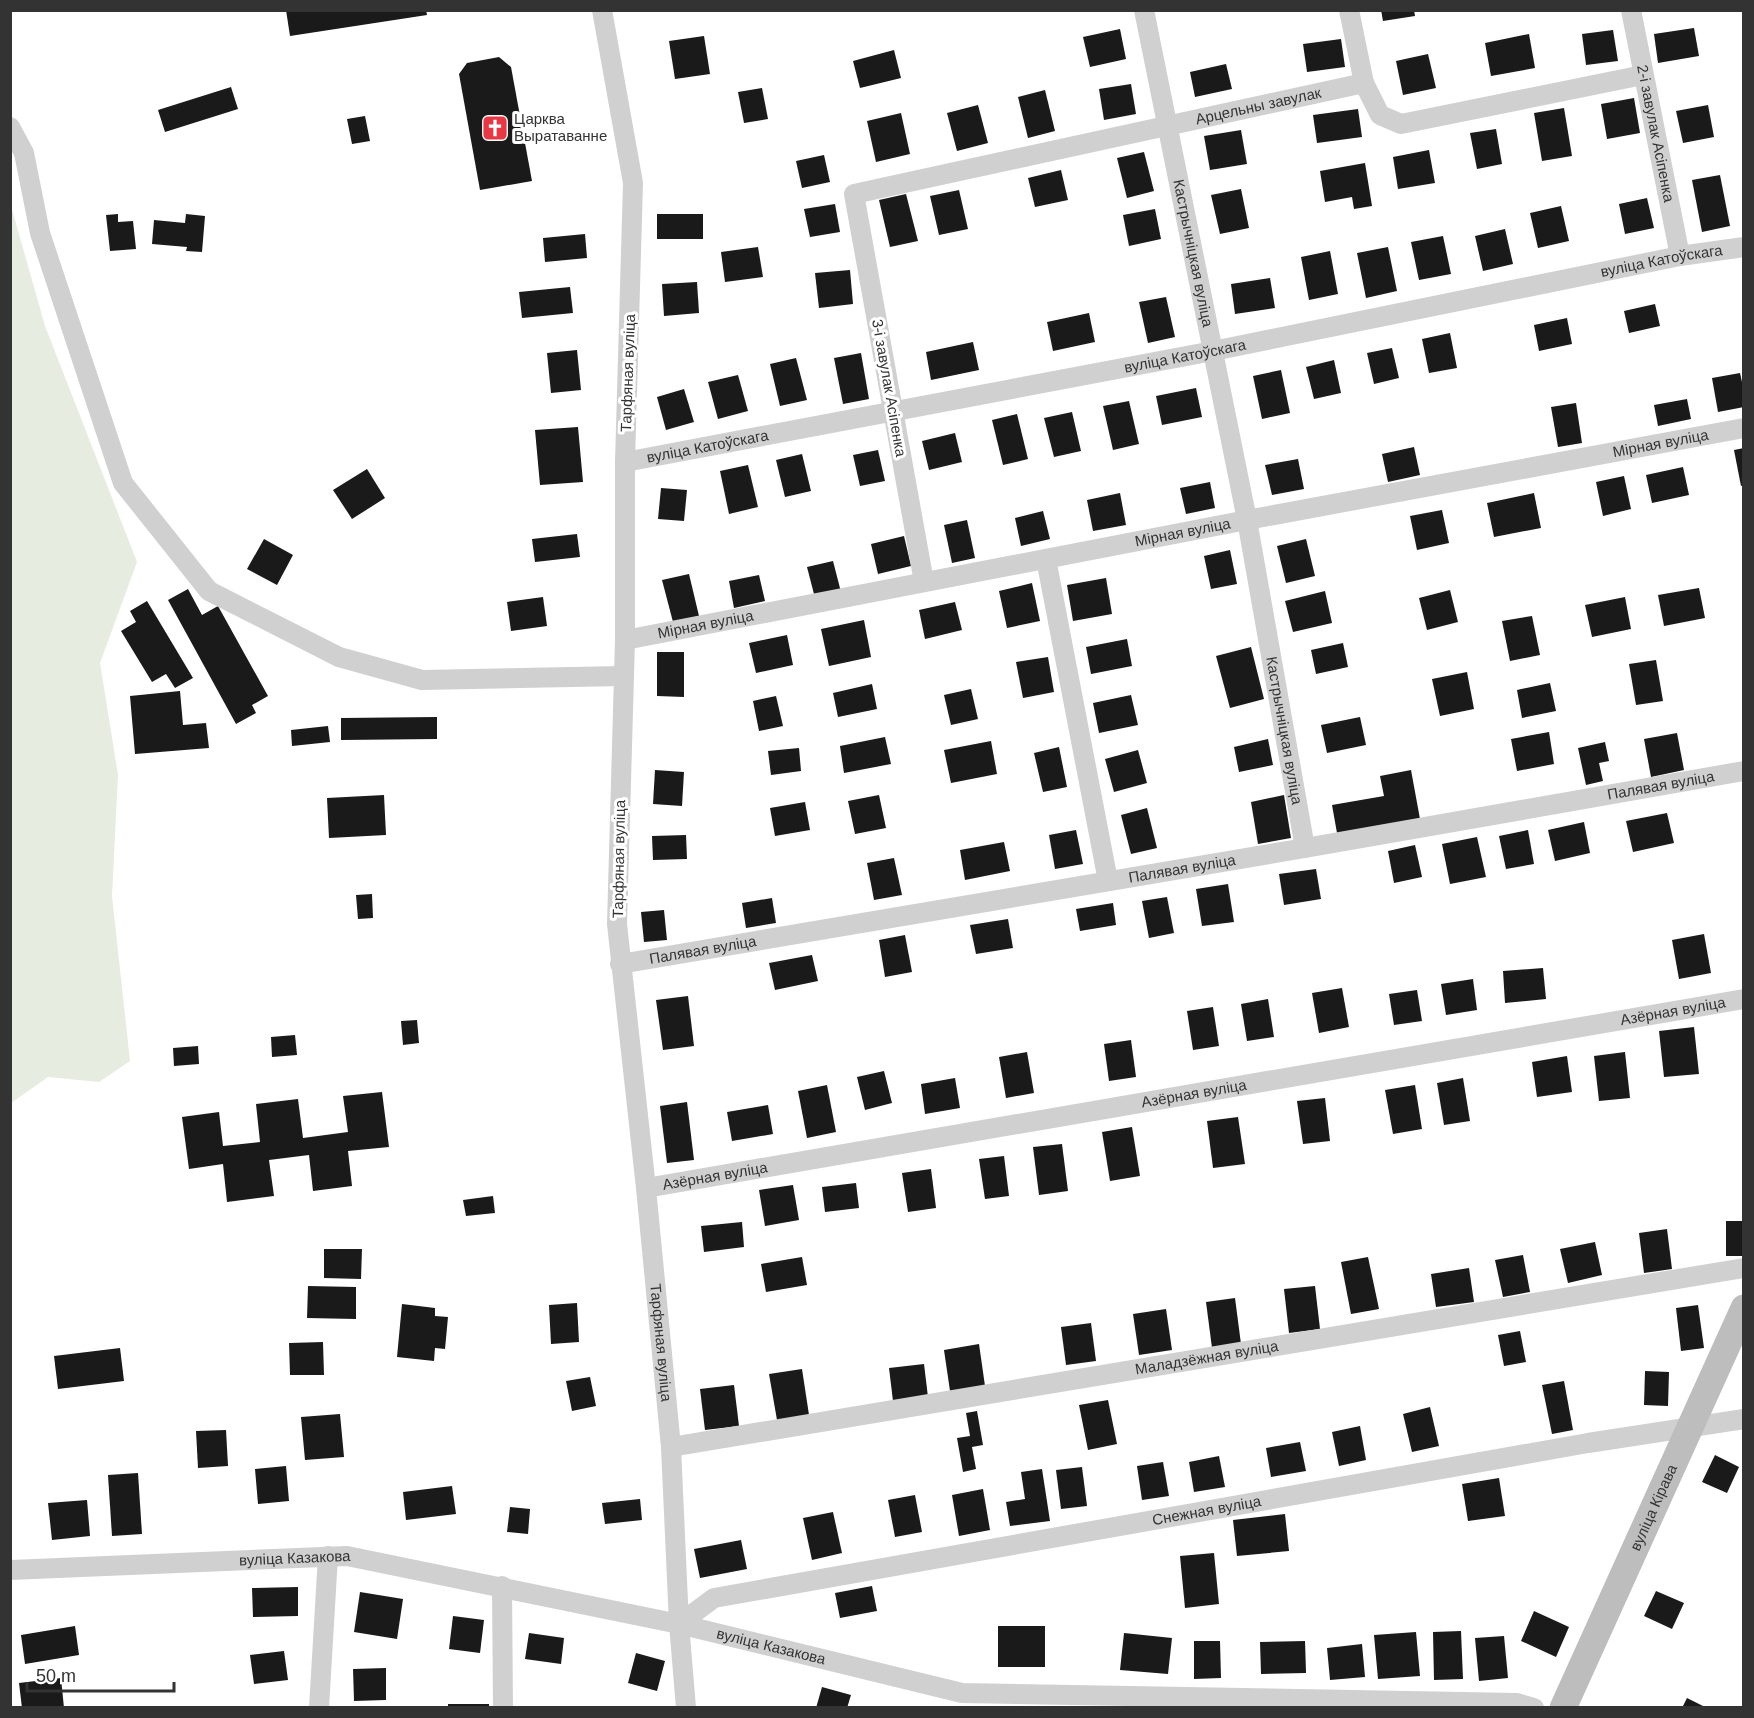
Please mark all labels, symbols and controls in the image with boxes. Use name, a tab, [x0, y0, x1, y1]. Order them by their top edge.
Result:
street label: 2-і завулак Асіпенка	[1634, 63, 1678, 204]
street label: Арцельны завулак	[1194, 83, 1323, 127]
place label: Царква Выратаванне	[514, 110, 607, 144]
church icon: Царква Выратаванне	[480, 113, 510, 143]
street label: Кастрычніцкая вуліца	[1170, 178, 1217, 329]
street label: вуліца Катоўскага	[1599, 241, 1724, 280]
street label: Тарфяная вуліца	[617, 313, 638, 432]
street label: 3-і завулак Асіпенка	[869, 318, 910, 459]
street label: вуліца Катоўскага	[1123, 335, 1248, 376]
street label: вуліца Катоўскага	[645, 426, 770, 466]
street label: Мірная вуліца	[1611, 426, 1710, 460]
street label: Мірная вуліца	[1133, 514, 1232, 549]
street label: Мірная вуліца	[656, 606, 755, 642]
street label: Кастрычніцкая вуліца	[1263, 655, 1306, 806]
street label: Палявая вуліца	[1606, 767, 1716, 803]
street label: Тарфяная вуліца	[609, 799, 628, 918]
street label: Палявая вуліца	[1127, 851, 1237, 886]
street label: Палявая вуліца	[648, 932, 758, 967]
street label: Азёрная вуліца	[1619, 993, 1727, 1028]
street label: Азёрная вуліца	[1140, 1076, 1248, 1111]
street label: Азёрная вуліца	[661, 1158, 769, 1193]
street label: Тарфяная вуліца	[647, 1283, 676, 1403]
street label: Маладзёжная вуліца	[1134, 1337, 1280, 1377]
street label: вуліца Кірава	[1626, 1461, 1680, 1553]
street label: Снежная вуліца	[1151, 1492, 1263, 1528]
street label: вуліца Казакова	[239, 1547, 351, 1568]
street label: вуліца Казакова	[715, 1625, 828, 1668]
scale bar	[27, 1655, 174, 1693]
text: 50 m	[36, 1666, 76, 1686]

